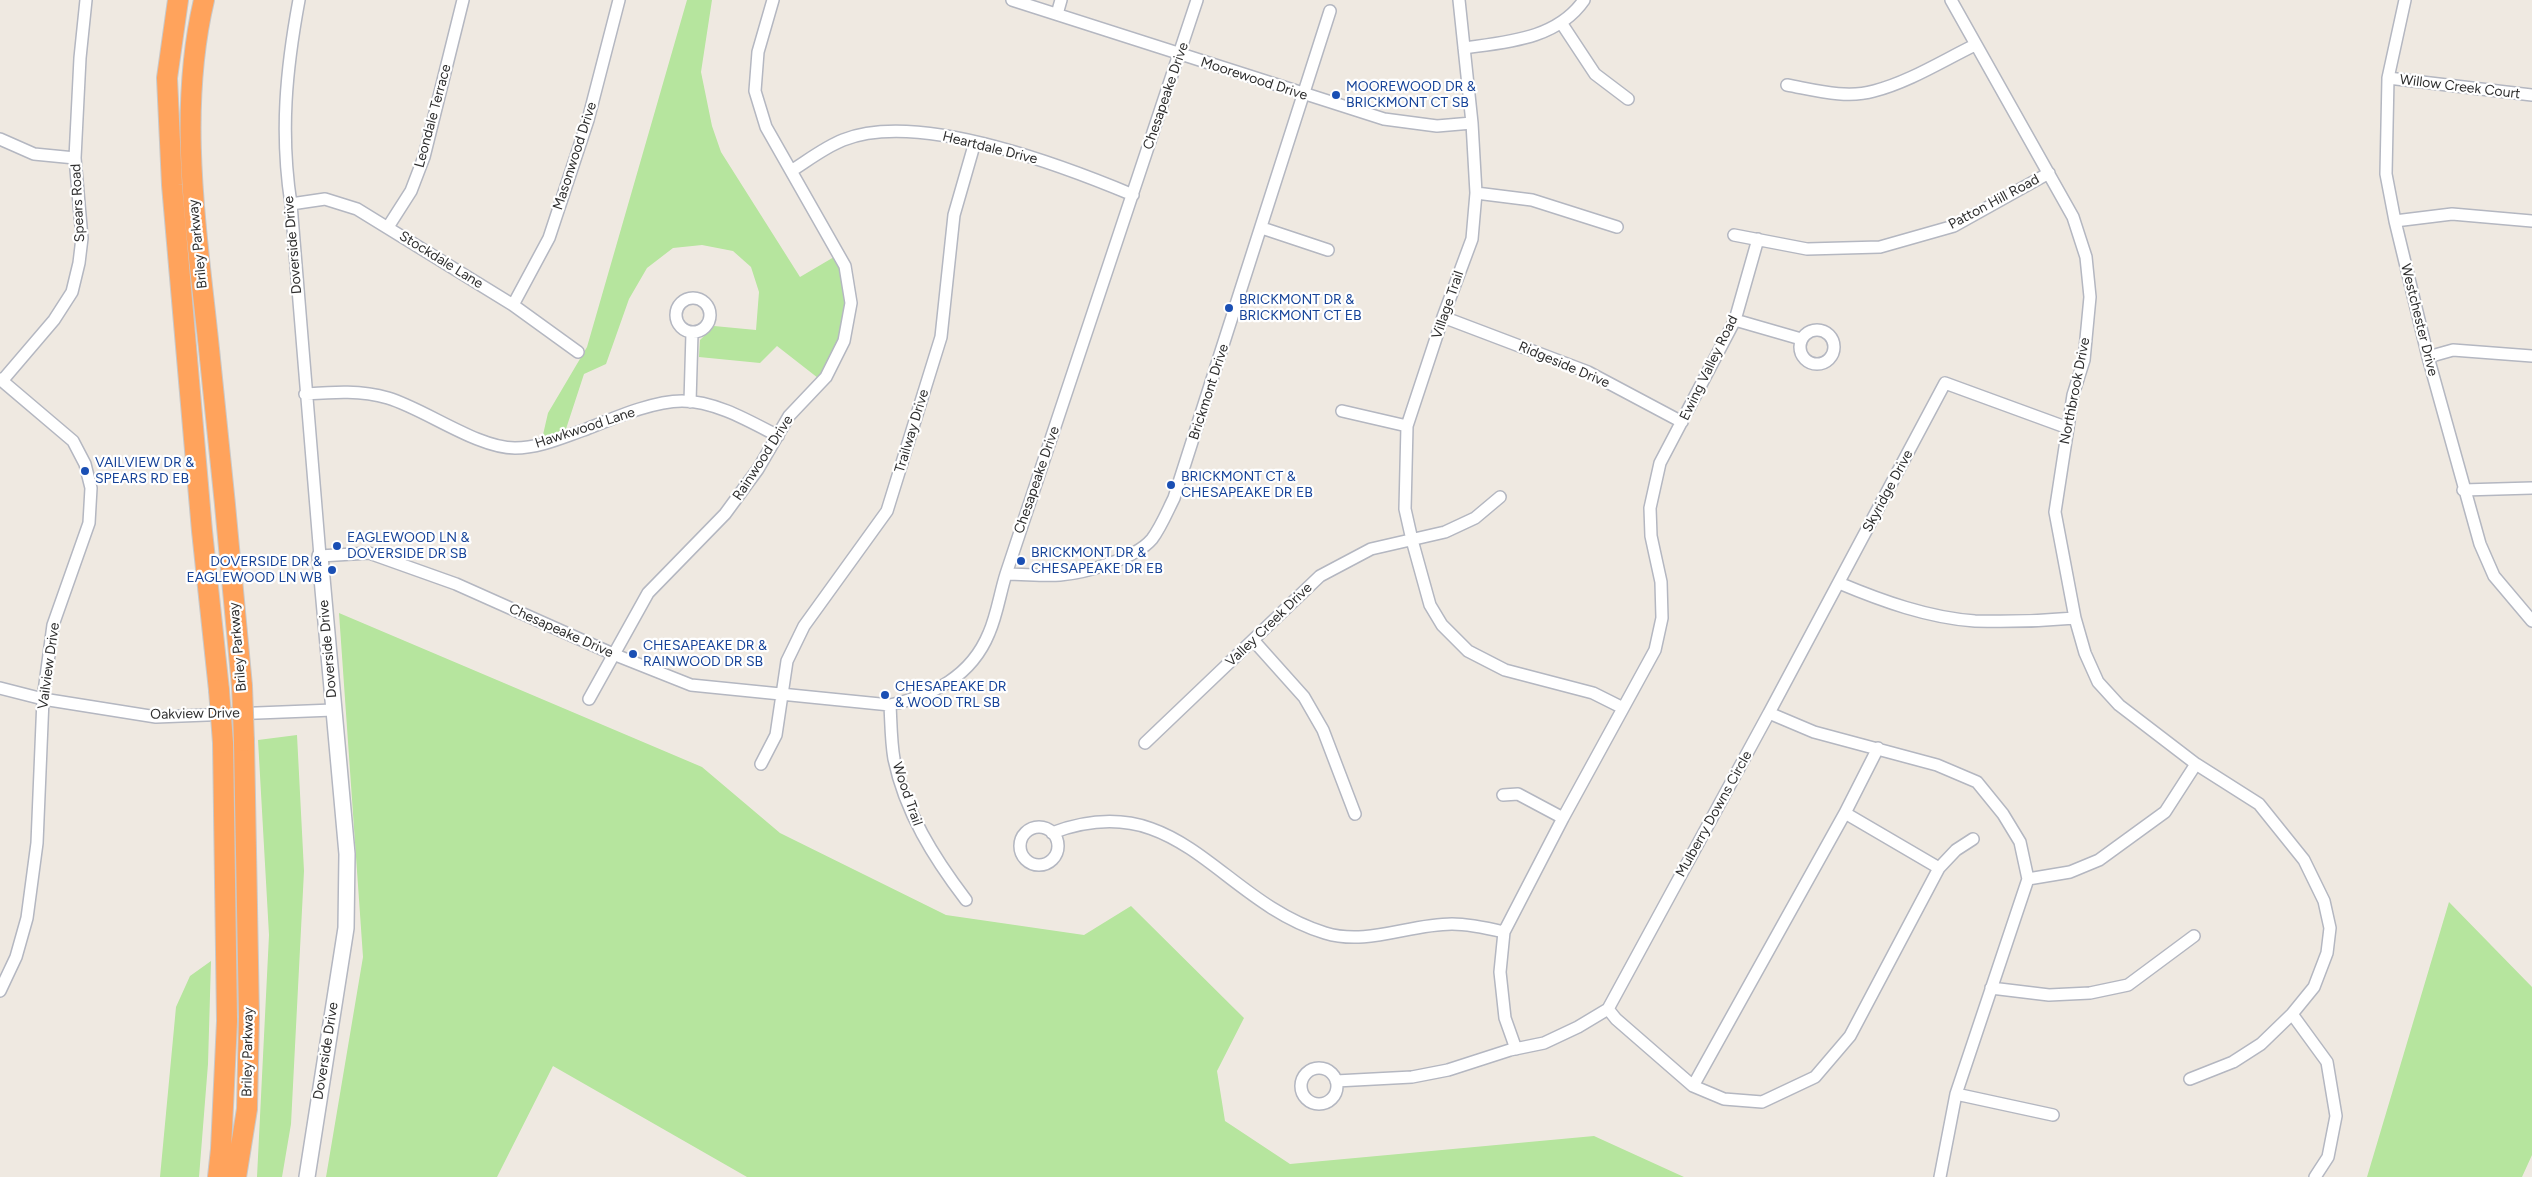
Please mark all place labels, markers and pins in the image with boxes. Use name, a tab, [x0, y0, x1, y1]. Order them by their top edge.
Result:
place label: MOOREWOOD DR & BRICKMONT CT SB	[1346, 79, 1476, 111]
marker: MOOREWOOD DR & BRICKMONT CT SB	[1330, 89, 1342, 101]
place label: BRICKMONT DR & BRICKMONT CT EB	[1239, 292, 1362, 324]
marker: BRICKMONT DR & BRICKMONT CT EB	[1223, 302, 1235, 314]
place label: VAILVIEW DR & SPEARS RD EB	[95, 455, 194, 488]
marker: VAILVIEW DR & SPEARS RD EB	[79, 465, 91, 477]
place label: BRICKMONT CT & CHESAPEAKE DR EB	[1181, 469, 1313, 502]
marker: BRICKMONT CT & CHESAPEAKE DR EB	[1165, 479, 1177, 491]
place label: EAGLEWOOD LN & DOVERSIDE DR SB	[347, 530, 469, 562]
marker: EAGLEWOOD LN & DOVERSIDE DR SB	[331, 540, 343, 552]
place label: BRICKMONT DR & CHESAPEAKE DR EB	[1031, 545, 1163, 578]
place label: DOVERSIDE DR & EAGLEWOOD LN WB	[187, 554, 322, 586]
marker: BRICKMONT DR & CHESAPEAKE DR EB	[1015, 555, 1027, 567]
marker: DOVERSIDE DR & EAGLEWOOD LN WB	[326, 564, 338, 576]
place label: CHESAPEAKE DR & RAINWOOD DR SB	[643, 638, 767, 670]
marker: CHESAPEAKE DR & RAINWOOD DR SB	[627, 648, 639, 660]
place label: CHESAPEAKE DR & WOOD TRL SB	[895, 679, 1007, 712]
marker: CHESAPEAKE DR & WOOD TRL SB	[879, 689, 891, 701]

